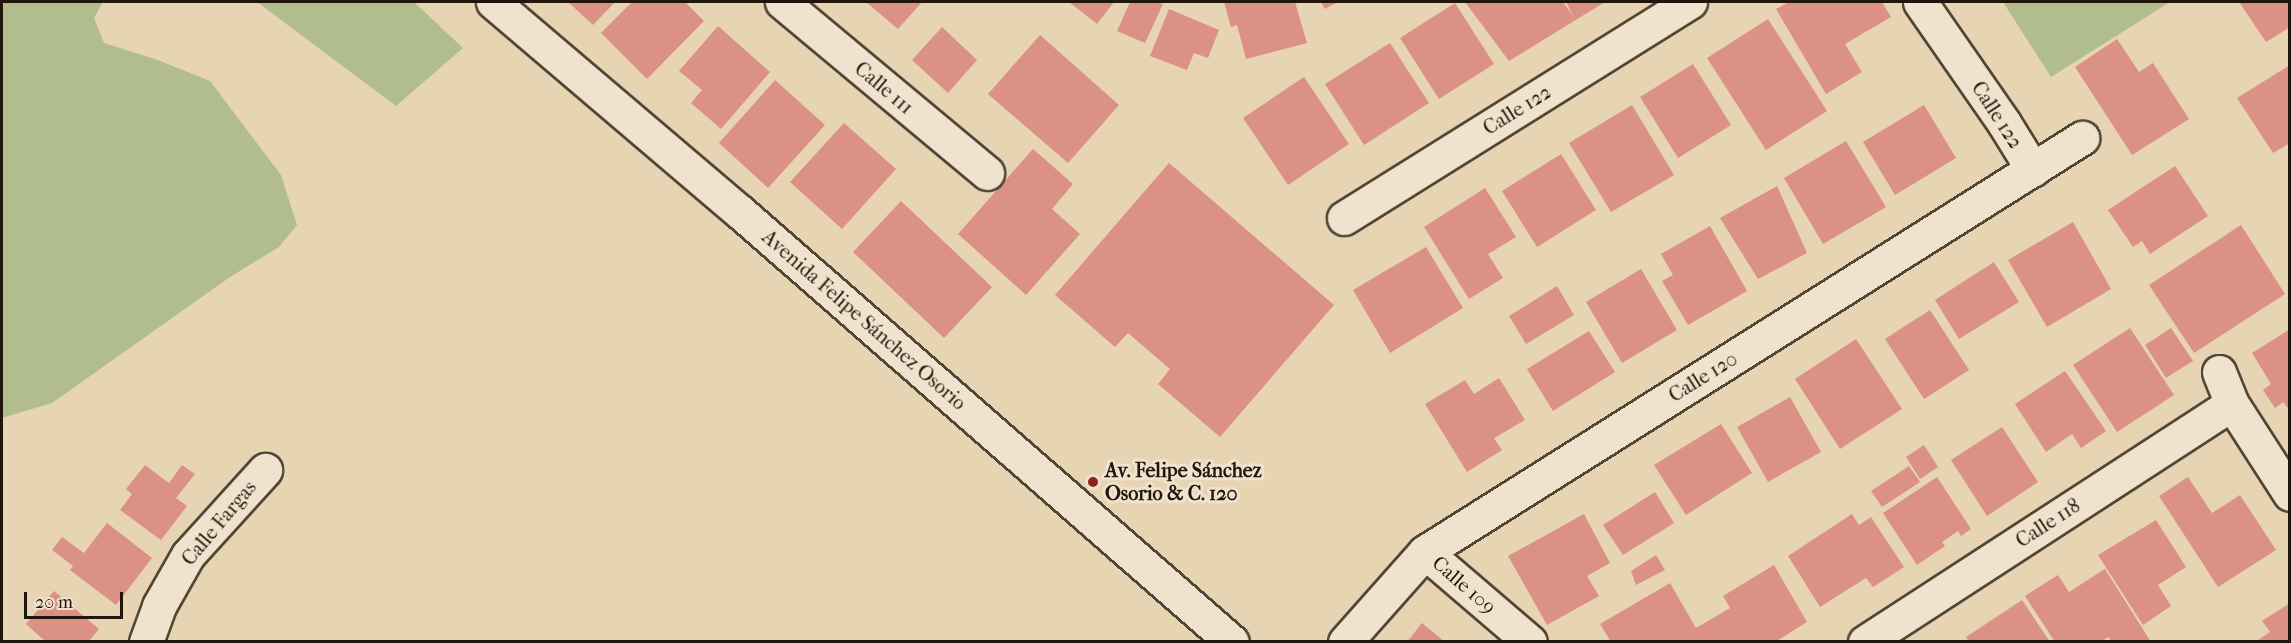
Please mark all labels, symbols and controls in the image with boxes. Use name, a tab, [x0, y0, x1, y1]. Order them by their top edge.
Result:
street label: Calle 111	[850, 57, 918, 119]
street label: Calle 122	[1966, 77, 2028, 153]
street label: Calle 122	[1479, 80, 1555, 140]
street label: Avenida Felipe Sánchez Osorio	[757, 225, 971, 415]
street label: Calle 120	[1664, 347, 1742, 407]
place label: Av. Felipe Sánchez Osorio & C. 120	[1105, 458, 1262, 505]
marker: Av. Felipe Sánchez Osorio & C. 120	[1086, 475, 1100, 489]
street label: Calle Fargas	[177, 476, 261, 570]
street label: Calle 118	[2011, 493, 2085, 553]
street label: Calle 109	[1427, 551, 1501, 619]
scale bar	[27, 580, 126, 618]
text: 20 m	[35, 592, 73, 613]

